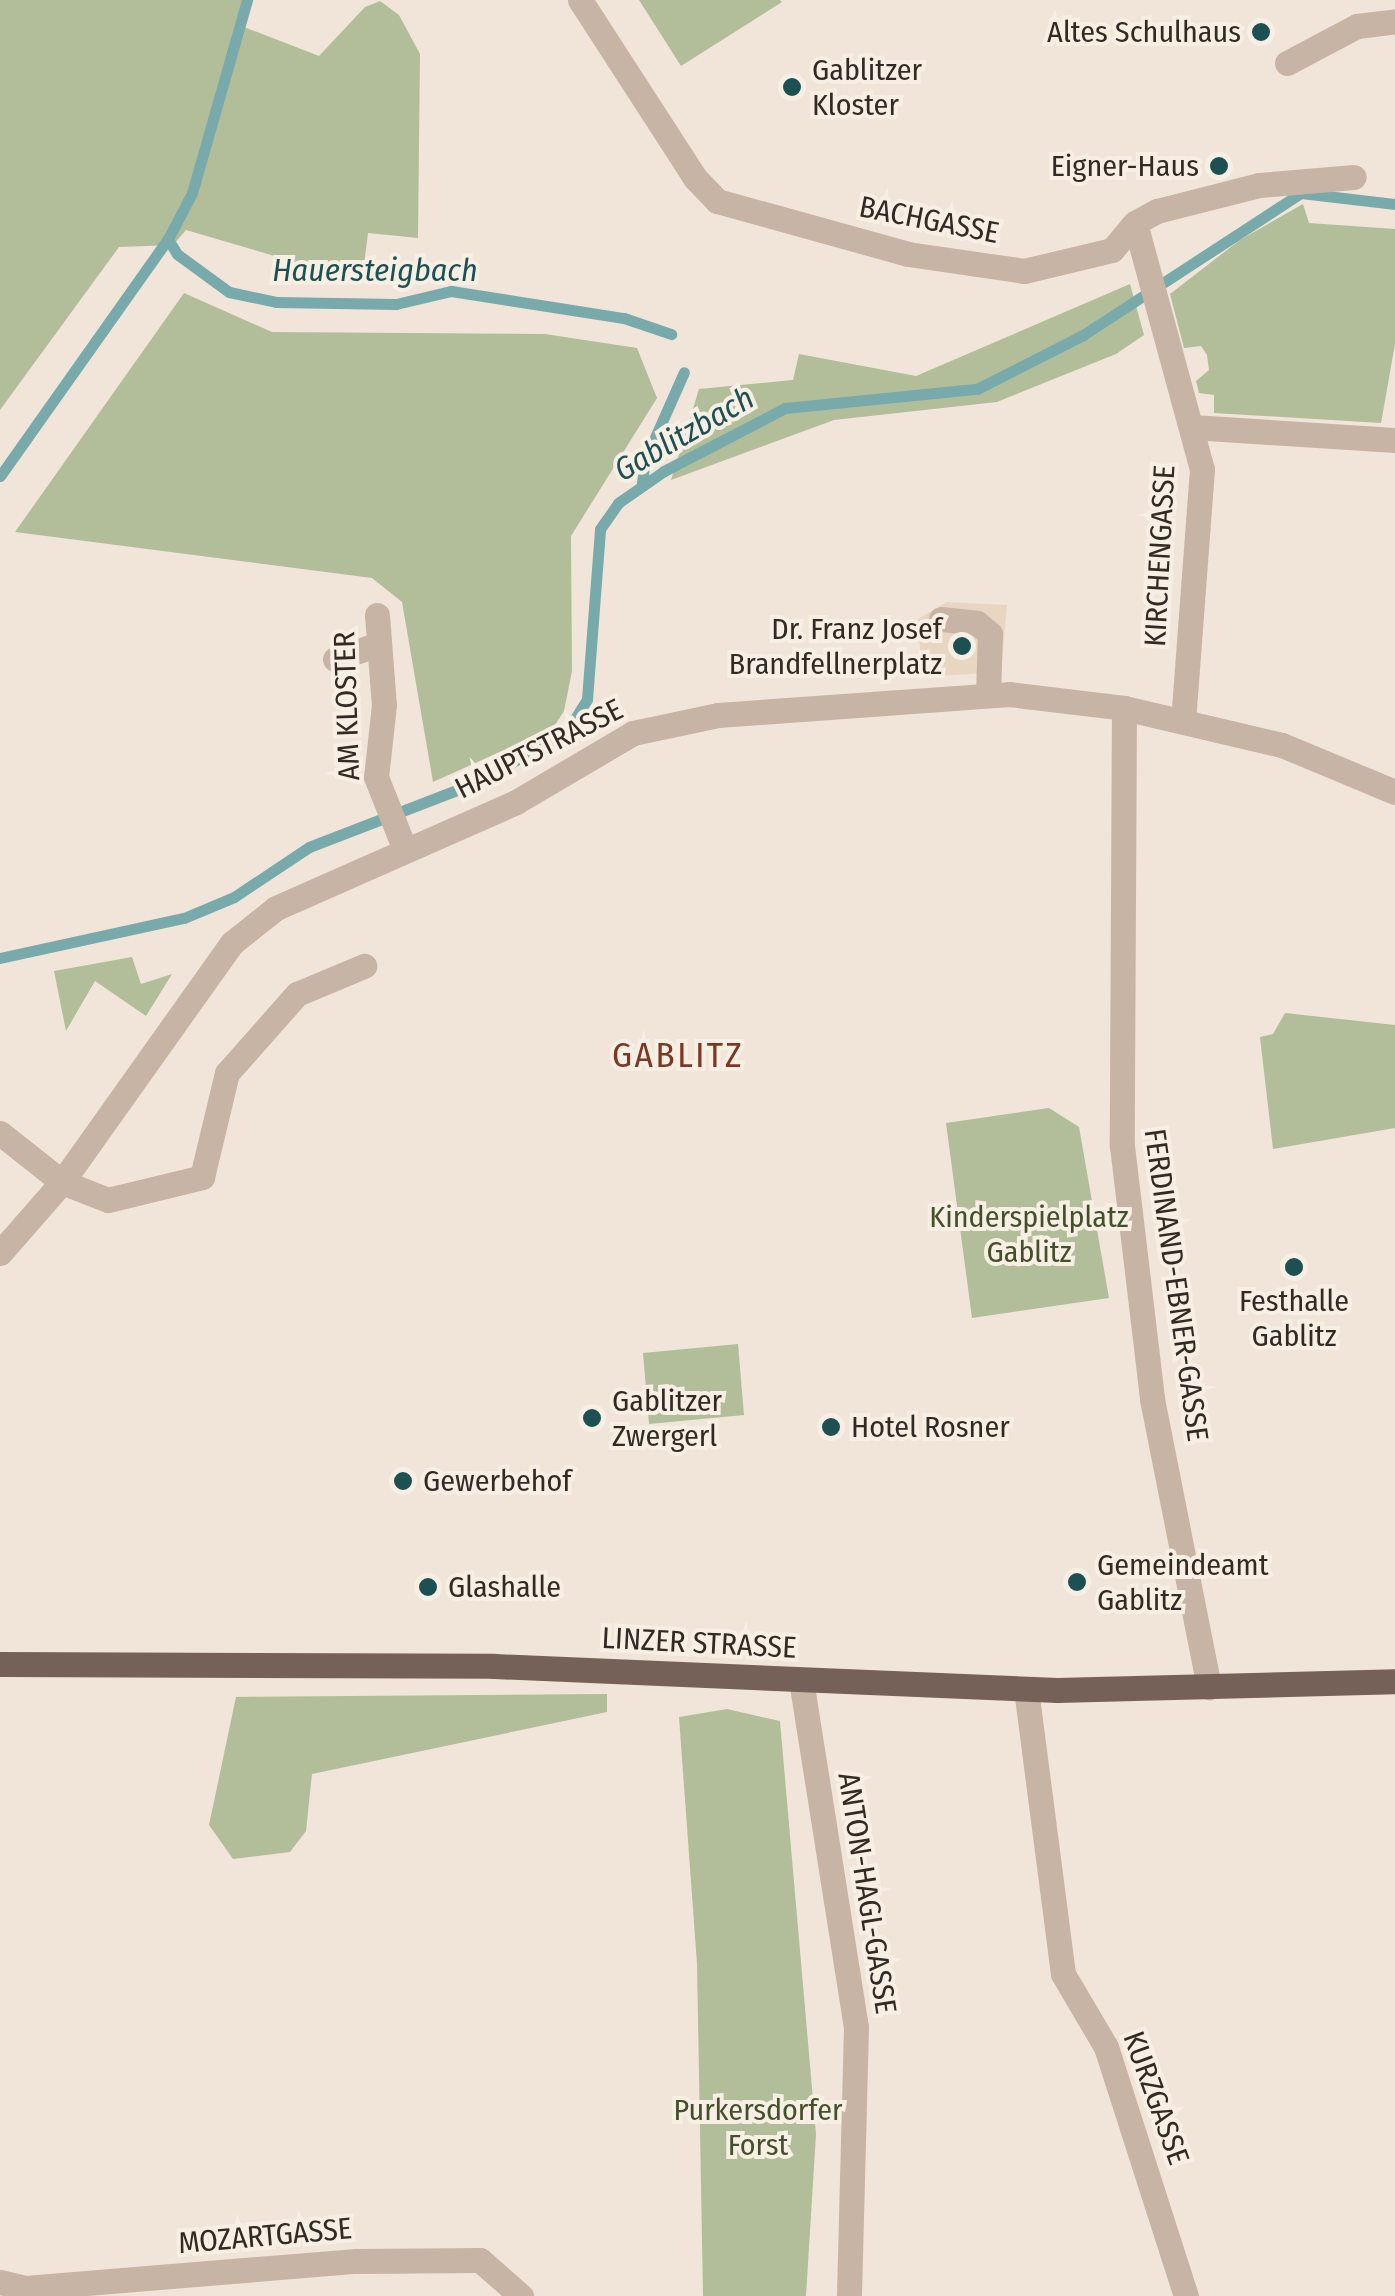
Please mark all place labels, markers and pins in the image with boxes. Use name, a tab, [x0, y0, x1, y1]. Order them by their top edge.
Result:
place label: Altes Schulhaus	[1047, 14, 1241, 50]
marker: Altes Schulhaus	[1250, 21, 1272, 43]
place label: Gablitzer Kloster	[812, 52, 922, 122]
marker: Gablitzer Kloster	[781, 76, 803, 98]
place label: Eigner-Haus	[1051, 148, 1199, 184]
marker: Eigner-Haus	[1208, 155, 1230, 177]
place label: Dr. Franz Josef Brandfellnerplatz	[729, 611, 942, 682]
marker: Dr. Franz Josef Brandfellnerplatz	[951, 635, 973, 657]
marker: Festhalle Gablitz	[1283, 1256, 1305, 1278]
place label: Festhalle Gablitz	[1239, 1283, 1349, 1354]
place label: Gablitzer Zwergerl	[612, 1383, 722, 1454]
marker: Gablitzer Zwergerl	[581, 1407, 603, 1429]
place label: Hotel Rosner	[851, 1409, 1010, 1445]
marker: Hotel Rosner	[820, 1416, 842, 1438]
place label: Gewerbehof	[423, 1463, 571, 1499]
marker: Gewerbehof	[392, 1470, 414, 1492]
place label: Gemeindeamt Gablitz	[1097, 1547, 1268, 1618]
place label: Glashalle	[448, 1569, 561, 1605]
marker: Gemeindeamt Gablitz	[1066, 1571, 1088, 1593]
marker: Glashalle	[417, 1576, 439, 1598]

